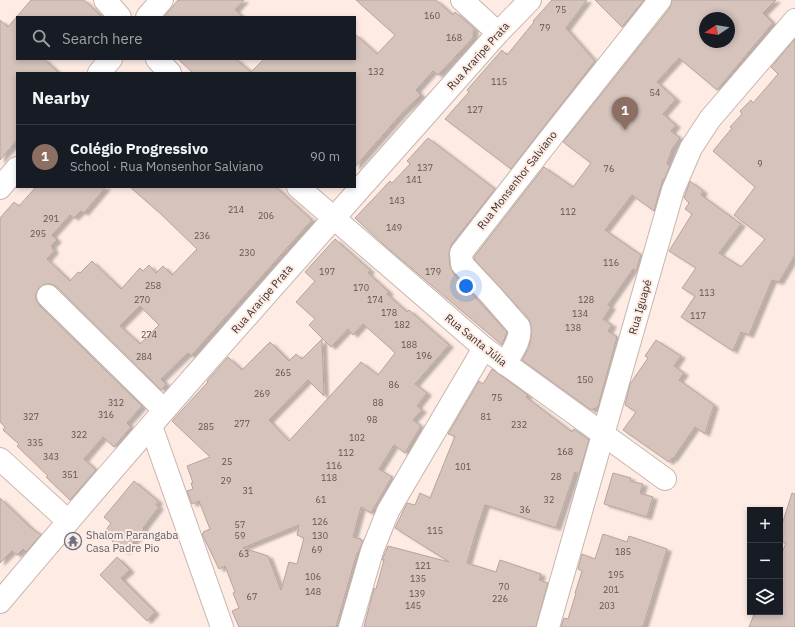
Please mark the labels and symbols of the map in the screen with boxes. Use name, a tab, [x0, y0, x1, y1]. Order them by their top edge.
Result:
house number: 75	[556, 4, 566, 15]
house number: 160	[424, 10, 440, 21]
north arrow	[699, 12, 735, 48]
street label: Rua Araripe Prata	[444, 19, 512, 93]
house number: 79	[540, 22, 550, 33]
house number: 168	[446, 32, 462, 43]
house number: 132	[368, 66, 384, 77]
house number: 115	[491, 76, 507, 87]
house number: 54	[650, 87, 660, 98]
pin: 1	[612, 97, 638, 130]
house number: 127	[467, 104, 483, 115]
street label: Rua Monsenhor Salviano	[474, 128, 560, 232]
house number: 9	[757, 158, 763, 169]
house number: 137	[417, 162, 433, 173]
house number: 76	[604, 163, 614, 174]
house number: 141	[406, 174, 422, 185]
house number: 143	[389, 195, 405, 206]
house number: 214	[228, 204, 244, 215]
house number: 112	[560, 206, 576, 217]
house number: 206	[258, 210, 274, 221]
house number: 291	[43, 213, 59, 224]
house number: 149	[386, 222, 402, 233]
house number: 295	[30, 228, 46, 239]
house number: 236	[194, 230, 210, 241]
house number: 230	[239, 247, 255, 258]
house number: 116	[603, 257, 619, 268]
street label: Rua Araripe Prata	[228, 262, 296, 336]
house number: 197	[319, 266, 335, 277]
house number: 179	[425, 266, 441, 277]
your location	[456, 276, 476, 296]
street label: Rua Iguapé	[625, 278, 655, 336]
house number: 258	[145, 280, 161, 291]
house number: 170	[353, 282, 369, 293]
house number: 113	[699, 287, 715, 298]
house number: 270	[134, 294, 150, 305]
house number: 174	[367, 294, 383, 305]
house number: 128	[578, 294, 594, 305]
house number: 178	[381, 307, 397, 318]
house number: 134	[572, 308, 588, 319]
house number: 117	[690, 310, 706, 321]
street label: Rua Santa Júlia	[442, 311, 510, 369]
house number: 182	[394, 319, 410, 330]
house number: 138	[565, 322, 581, 333]
house number: 274	[141, 329, 157, 340]
house number: 188	[401, 339, 417, 350]
house number: 196	[416, 350, 432, 361]
house number: 284	[136, 351, 152, 362]
house number: 265	[275, 367, 291, 378]
house number: 150	[577, 374, 593, 385]
house number: 86	[389, 379, 399, 390]
house number: 269	[254, 388, 270, 399]
house number: 75	[492, 392, 502, 403]
house number: 312	[108, 397, 124, 408]
house number: 88	[373, 397, 383, 408]
house number: 316	[98, 409, 114, 420]
house number: 327	[23, 411, 39, 422]
house number: 81	[481, 411, 491, 422]
house number: 98	[367, 414, 377, 425]
house number: 277	[234, 418, 250, 429]
house number: 232	[511, 419, 527, 430]
house number: 285	[198, 421, 214, 432]
house number: 322	[71, 429, 87, 440]
house number: 102	[349, 432, 365, 443]
house number: 335	[27, 437, 43, 448]
house number: 168	[557, 446, 573, 457]
house number: 112	[338, 447, 354, 458]
house number: 343	[43, 451, 59, 462]
house number: 25	[222, 456, 232, 467]
house number: 116	[326, 460, 342, 471]
house number: 101	[455, 461, 471, 472]
house number: 351	[62, 469, 78, 480]
house number: 28	[551, 471, 561, 482]
house number: 118	[321, 472, 337, 483]
house number: 29	[221, 475, 231, 486]
house number: 31	[243, 485, 253, 496]
house number: 61	[316, 494, 326, 505]
house number: 32	[544, 494, 554, 505]
house number: 36	[520, 504, 530, 515]
house number: 126	[312, 516, 328, 527]
house number: 57	[235, 519, 245, 530]
house number: 115	[427, 525, 443, 536]
place label: Shalom Parangaba Casa Padre Pio	[86, 528, 178, 555]
house number: 59	[235, 530, 245, 541]
house number: 130	[312, 530, 328, 541]
temple icon: Shalom Parangaba Casa Padre Pio	[63, 531, 83, 551]
house number: 69	[312, 544, 322, 555]
house number: 185	[615, 546, 631, 557]
house number: 63	[239, 548, 249, 559]
house number: 121	[415, 560, 431, 571]
house number: 195	[608, 569, 624, 580]
house number: 106	[305, 571, 321, 582]
house number: 135	[410, 573, 426, 584]
house number: 70	[499, 581, 509, 592]
house number: 201	[603, 584, 619, 595]
house number: 148	[305, 586, 321, 597]
house number: 139	[409, 588, 425, 599]
house number: 67	[247, 591, 257, 602]
house number: 226	[492, 593, 508, 604]
house number: 145	[405, 600, 421, 611]
house number: 203	[599, 600, 615, 611]

